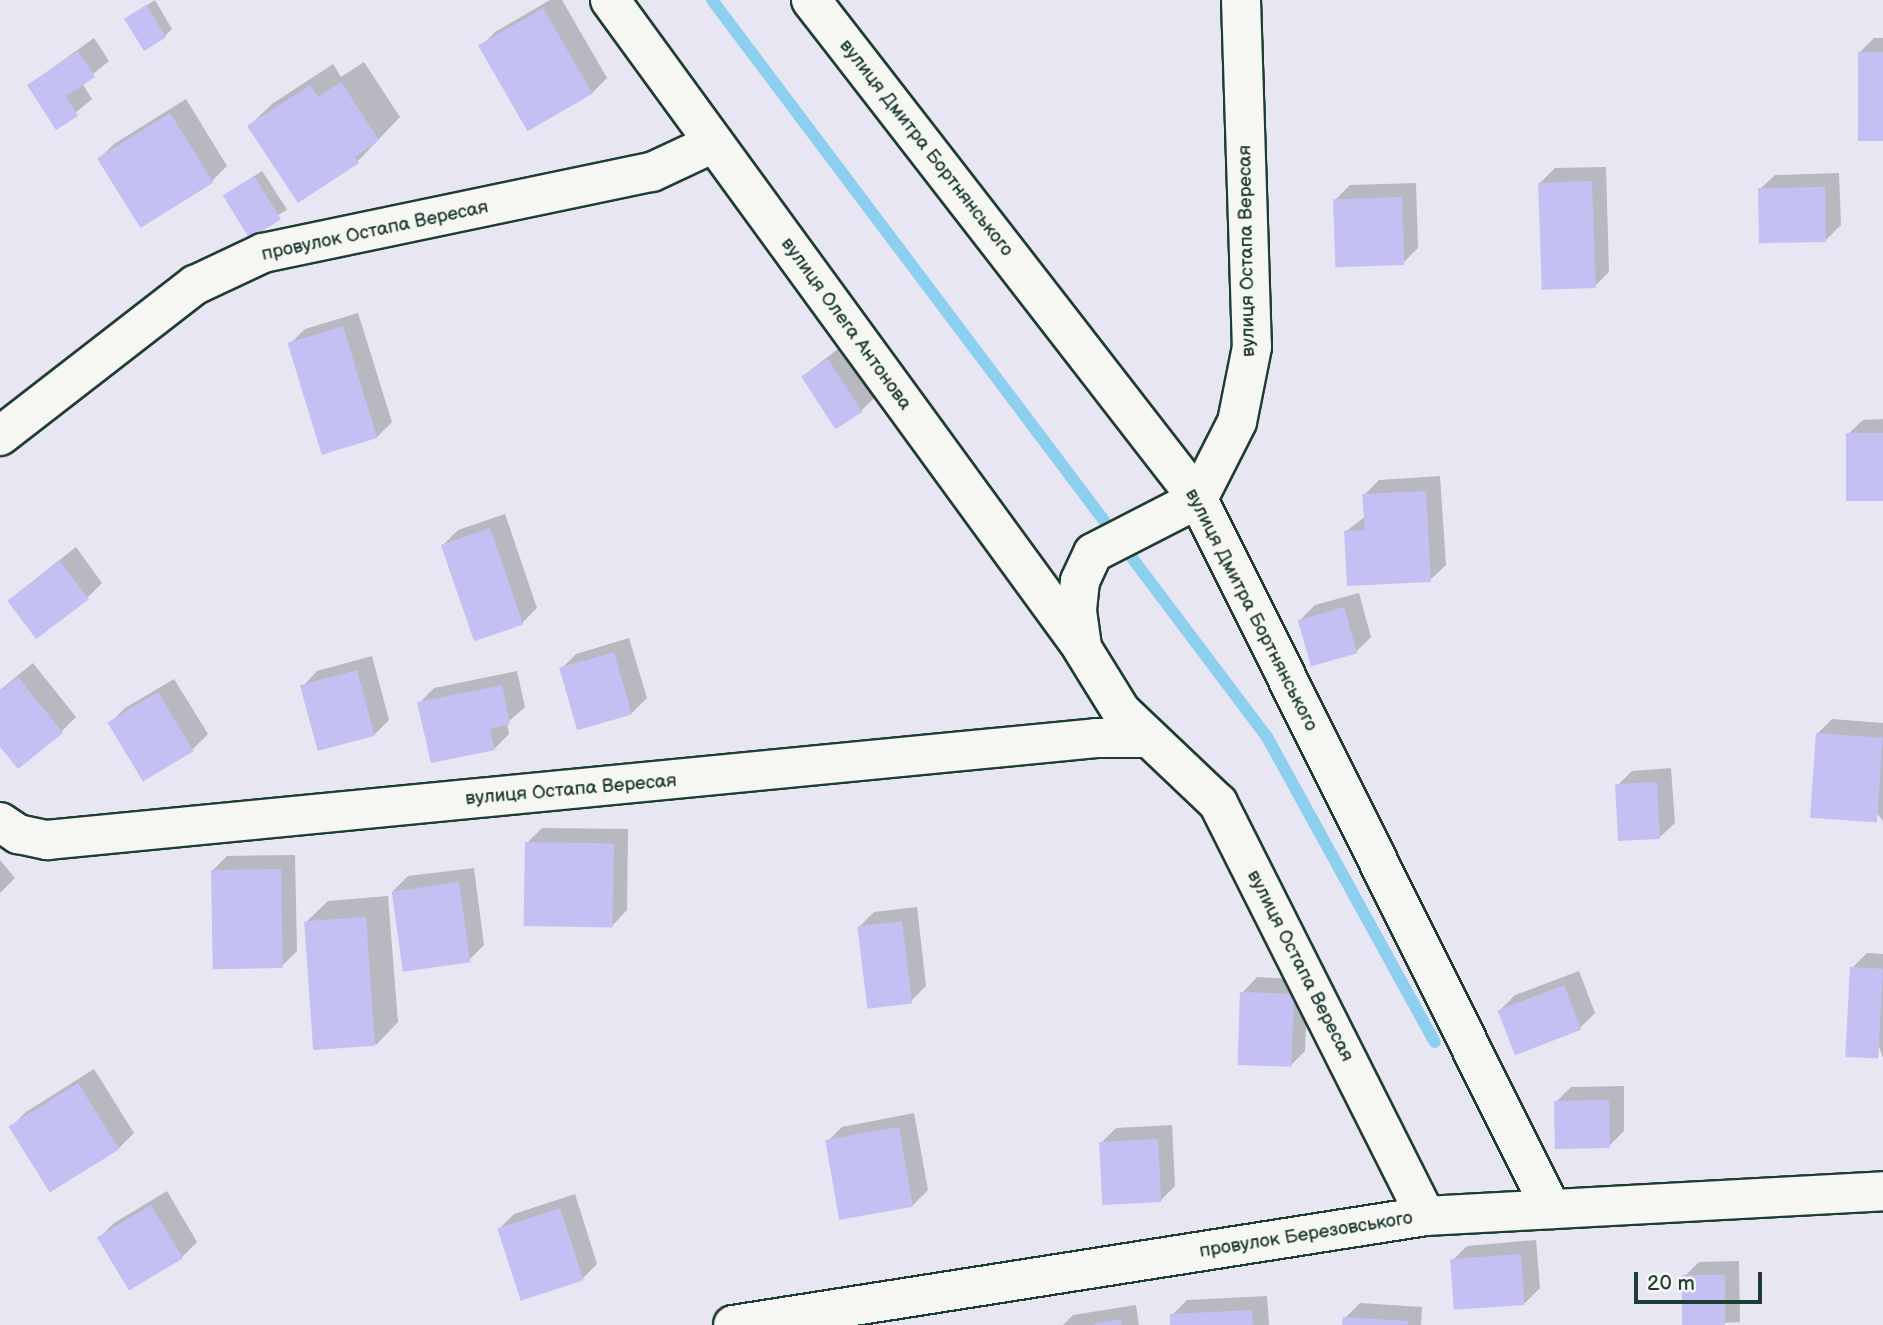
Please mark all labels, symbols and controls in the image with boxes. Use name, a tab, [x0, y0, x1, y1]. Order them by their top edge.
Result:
street label: вулиця Дмитра Бортнянського	[834, 35, 1018, 261]
street label: вулиця Остапа Вересая	[1234, 145, 1260, 357]
street label: провулок Остапа Вересая	[259, 196, 491, 266]
street label: вулиця Олега Антонова	[776, 233, 916, 415]
street label: вулиця Дмитра Бортнянського	[1180, 485, 1322, 735]
street label: вулиця Остапа Вересая	[464, 769, 678, 811]
street label: вулиця Остапа Вересая	[1242, 866, 1358, 1066]
street label: провулок Березовського	[1198, 1207, 1414, 1263]
scale bar	[1638, 1258, 1766, 1302]
text: 20 m	[1647, 1271, 1695, 1296]

